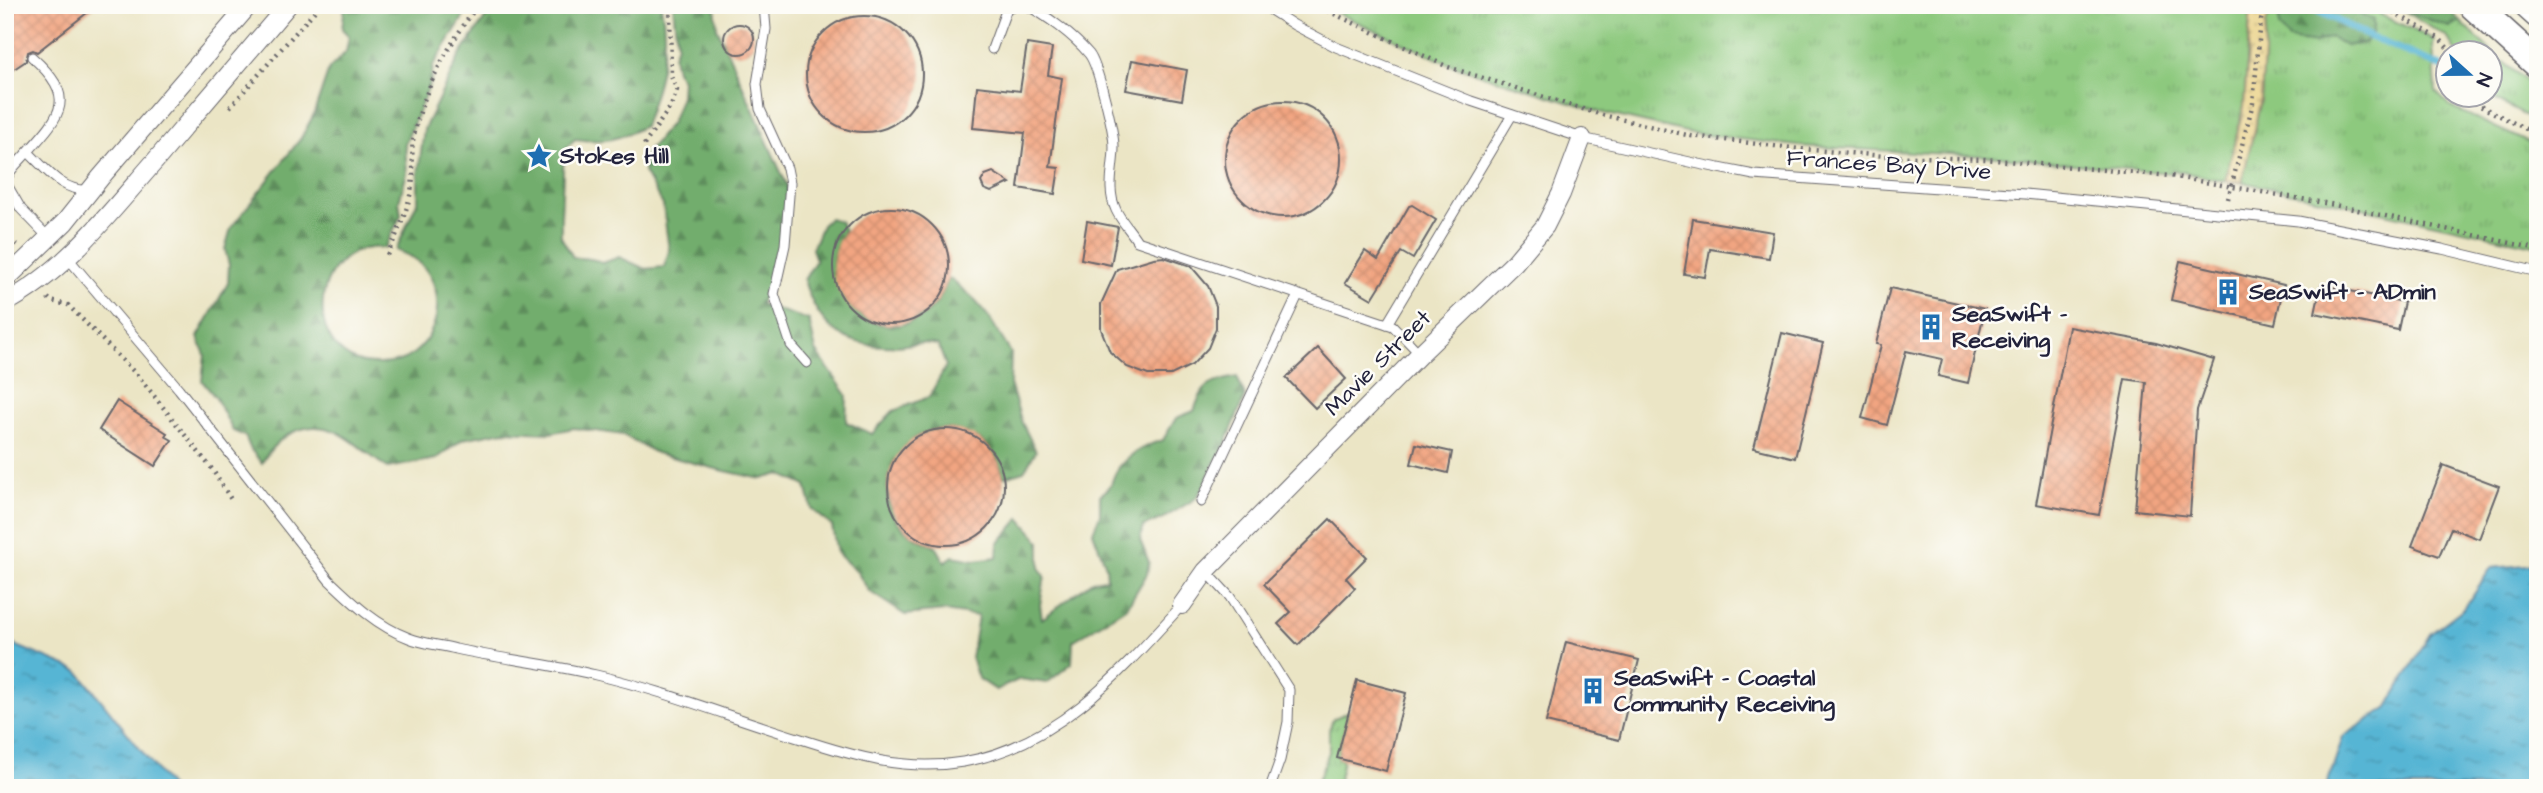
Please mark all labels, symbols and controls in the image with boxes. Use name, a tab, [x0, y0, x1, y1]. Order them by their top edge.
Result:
north arrow	[2434, 38, 2504, 108]
text: N	[2469, 69, 2498, 90]
place label: Stokes Hill	[559, 140, 669, 172]
place icon: Stokes Hill	[524, 141, 554, 171]
street label: Frances Bay Drive	[1786, 142, 1992, 189]
place label: SeaSwift - ADmin	[2248, 276, 2436, 308]
building icon: SeaSwift - ADmin	[2213, 277, 2243, 307]
place label: SeaSwift - Receiving	[1951, 298, 2068, 357]
street label: Mavie Street	[1318, 302, 1439, 423]
building icon: SeaSwift - Receiving	[1916, 312, 1946, 342]
place label: SeaSwift - Coastal Community Receiving	[1613, 662, 1835, 722]
building icon: SeaSwift - Coastal Community Receiving	[1578, 676, 1608, 706]

